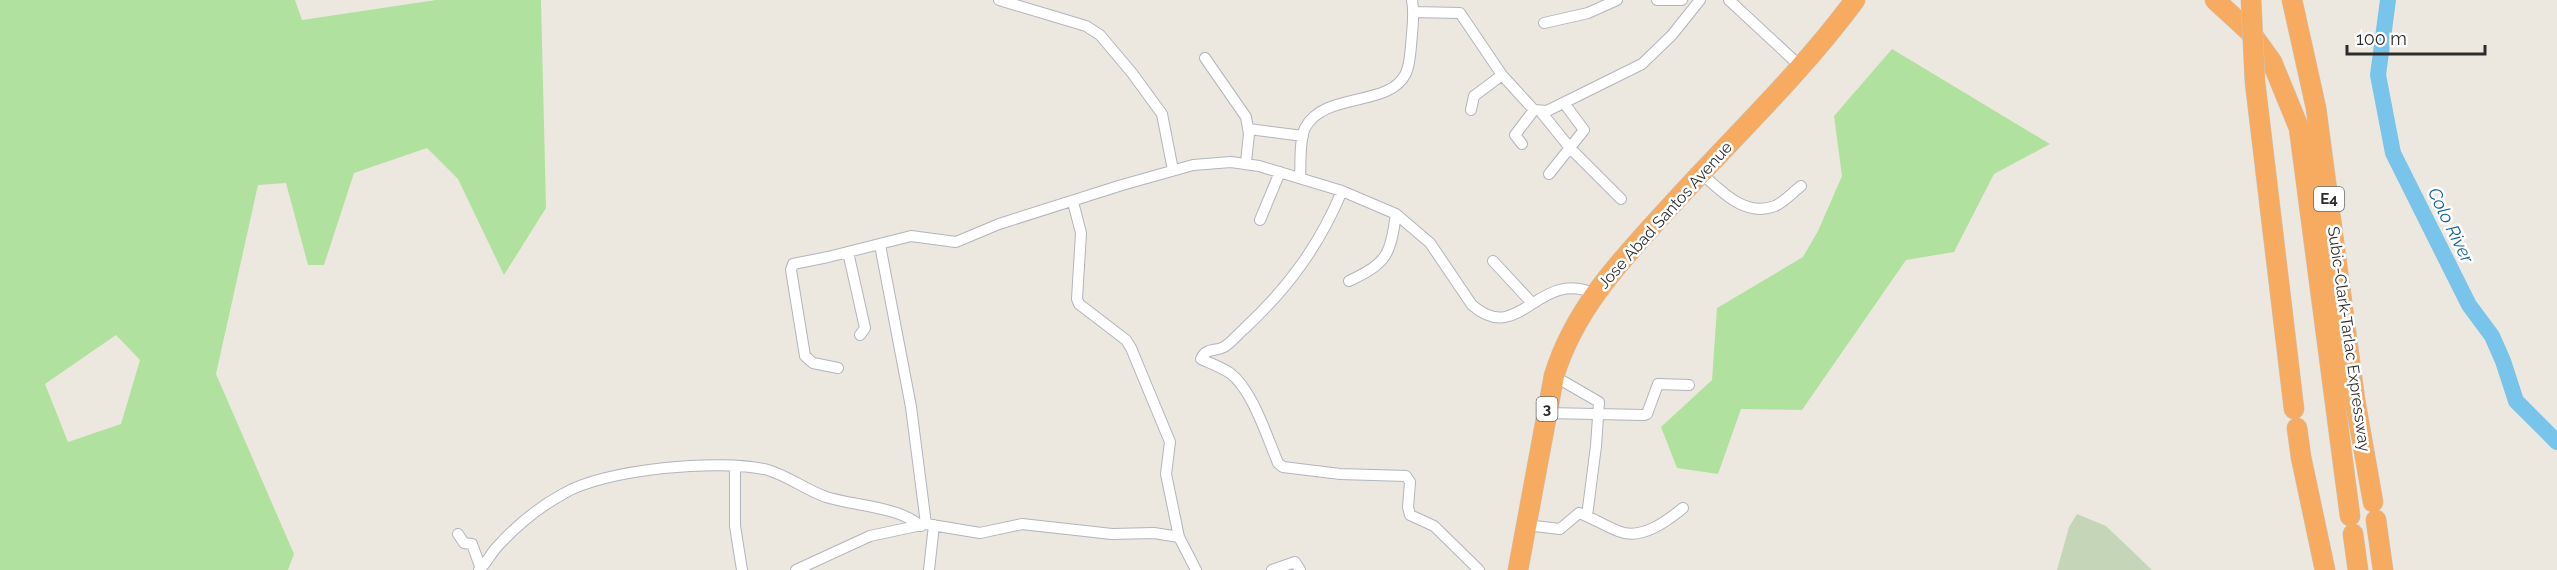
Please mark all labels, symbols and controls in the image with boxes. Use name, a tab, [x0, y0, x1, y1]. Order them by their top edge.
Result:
scale bar	[2347, 18, 2485, 56]
text: 100 m	[2356, 28, 2407, 49]
street label: Jose Abad Santos Avenue	[1594, 138, 1736, 292]
water label: Colo River	[2424, 184, 2479, 267]
road number: E4	[2314, 187, 2344, 211]
street label: Subic-Clark-Tarlac Expressway	[2324, 225, 2374, 453]
road number: 3	[1536, 397, 1558, 421]

